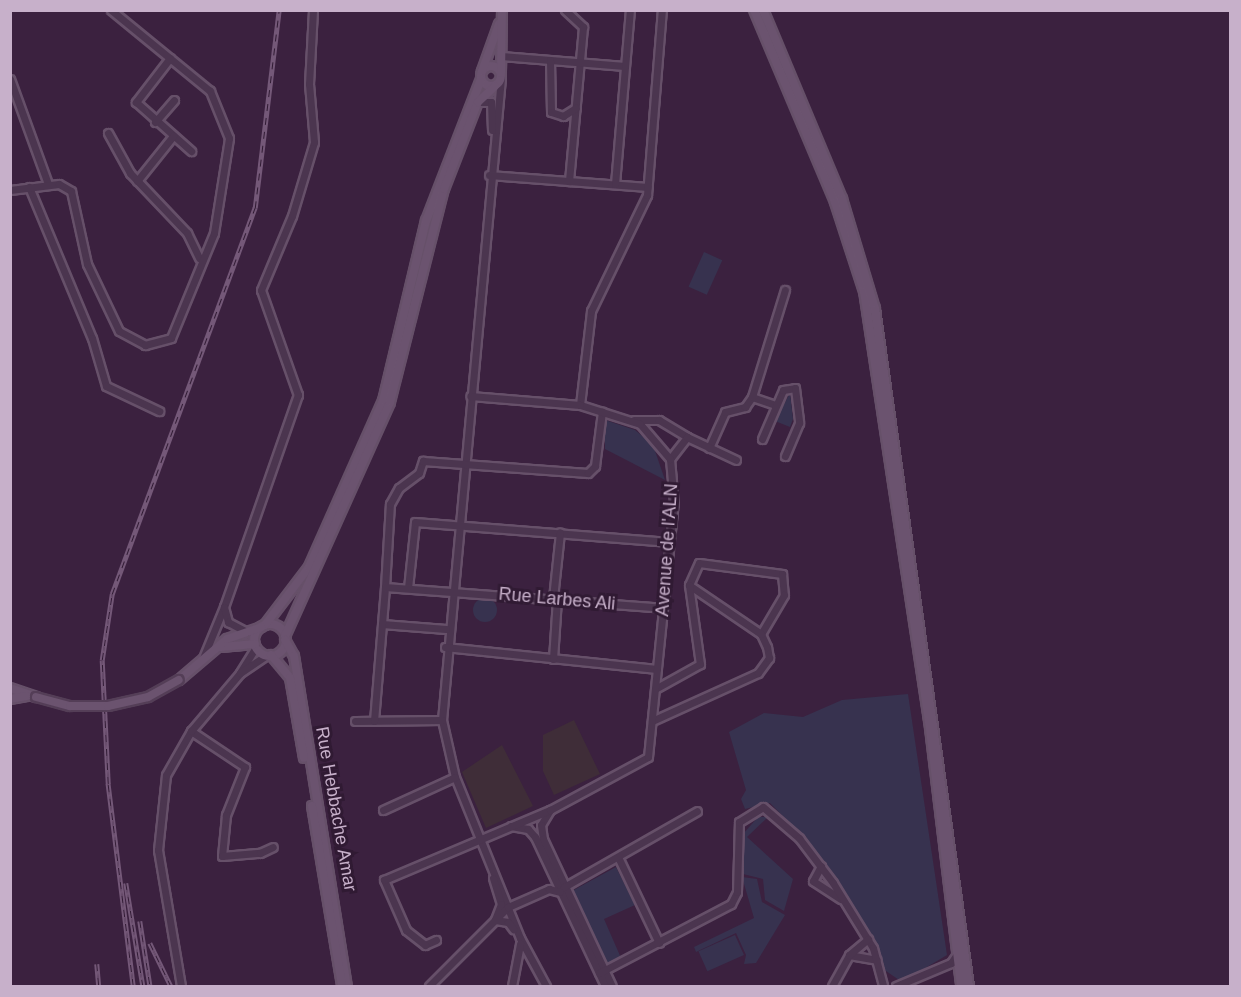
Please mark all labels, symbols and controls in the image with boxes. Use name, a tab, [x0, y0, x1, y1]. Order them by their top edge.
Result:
street label: Avenue de l'ALN	[652, 483, 682, 617]
street label: Rue Larbes Ali	[497, 583, 617, 615]
street label: Rue Hebbache Amar	[311, 724, 361, 894]

